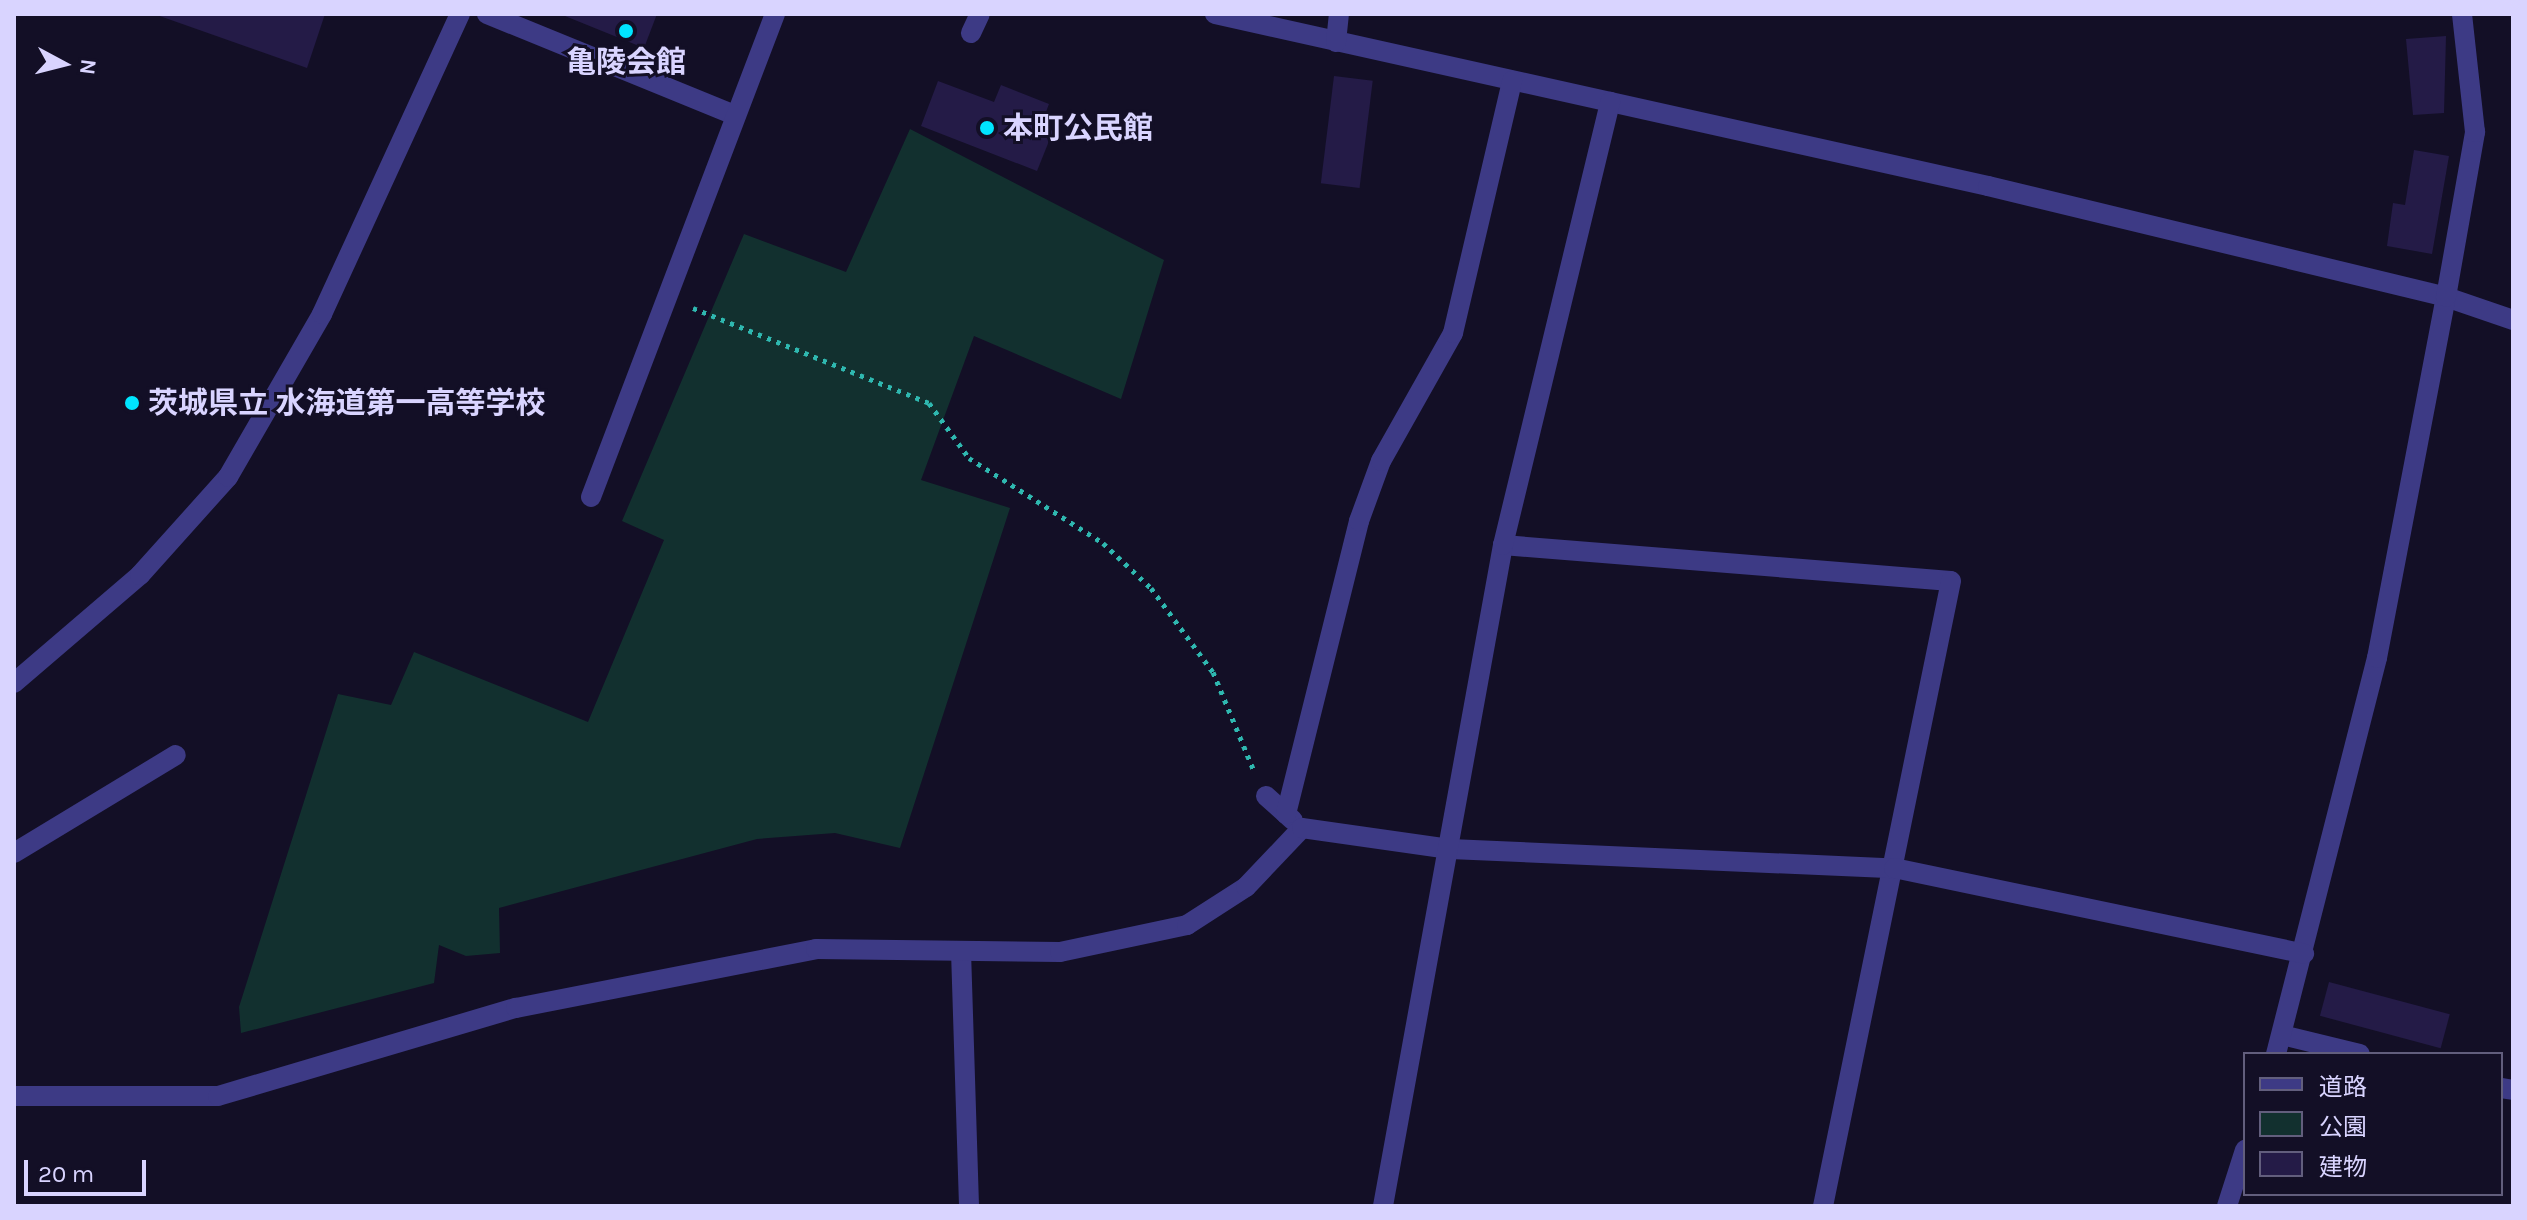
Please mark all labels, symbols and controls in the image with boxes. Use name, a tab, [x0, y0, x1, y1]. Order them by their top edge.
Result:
marker: 亀陵会館	[617, 22, 635, 40]
north arrow	[24, 24, 104, 104]
place label: 亀陵会館	[566, 44, 686, 80]
text: N	[74, 58, 102, 76]
place label: 本町公民館	[1003, 110, 1153, 146]
marker: 本町公民館	[978, 119, 996, 137]
place label: 茨城県立 水海道第一高等学校	[148, 385, 546, 421]
marker: 茨城県立 水海道第一高等学校	[123, 394, 141, 412]
legend	[2243, 1052, 2503, 1196]
text: 道路	[2319, 1073, 2367, 1101]
text: 公園	[2319, 1113, 2367, 1141]
scale bar	[28, 1144, 150, 1194]
text: 建物	[2319, 1153, 2367, 1181]
text: 20 m	[38, 1160, 94, 1188]

